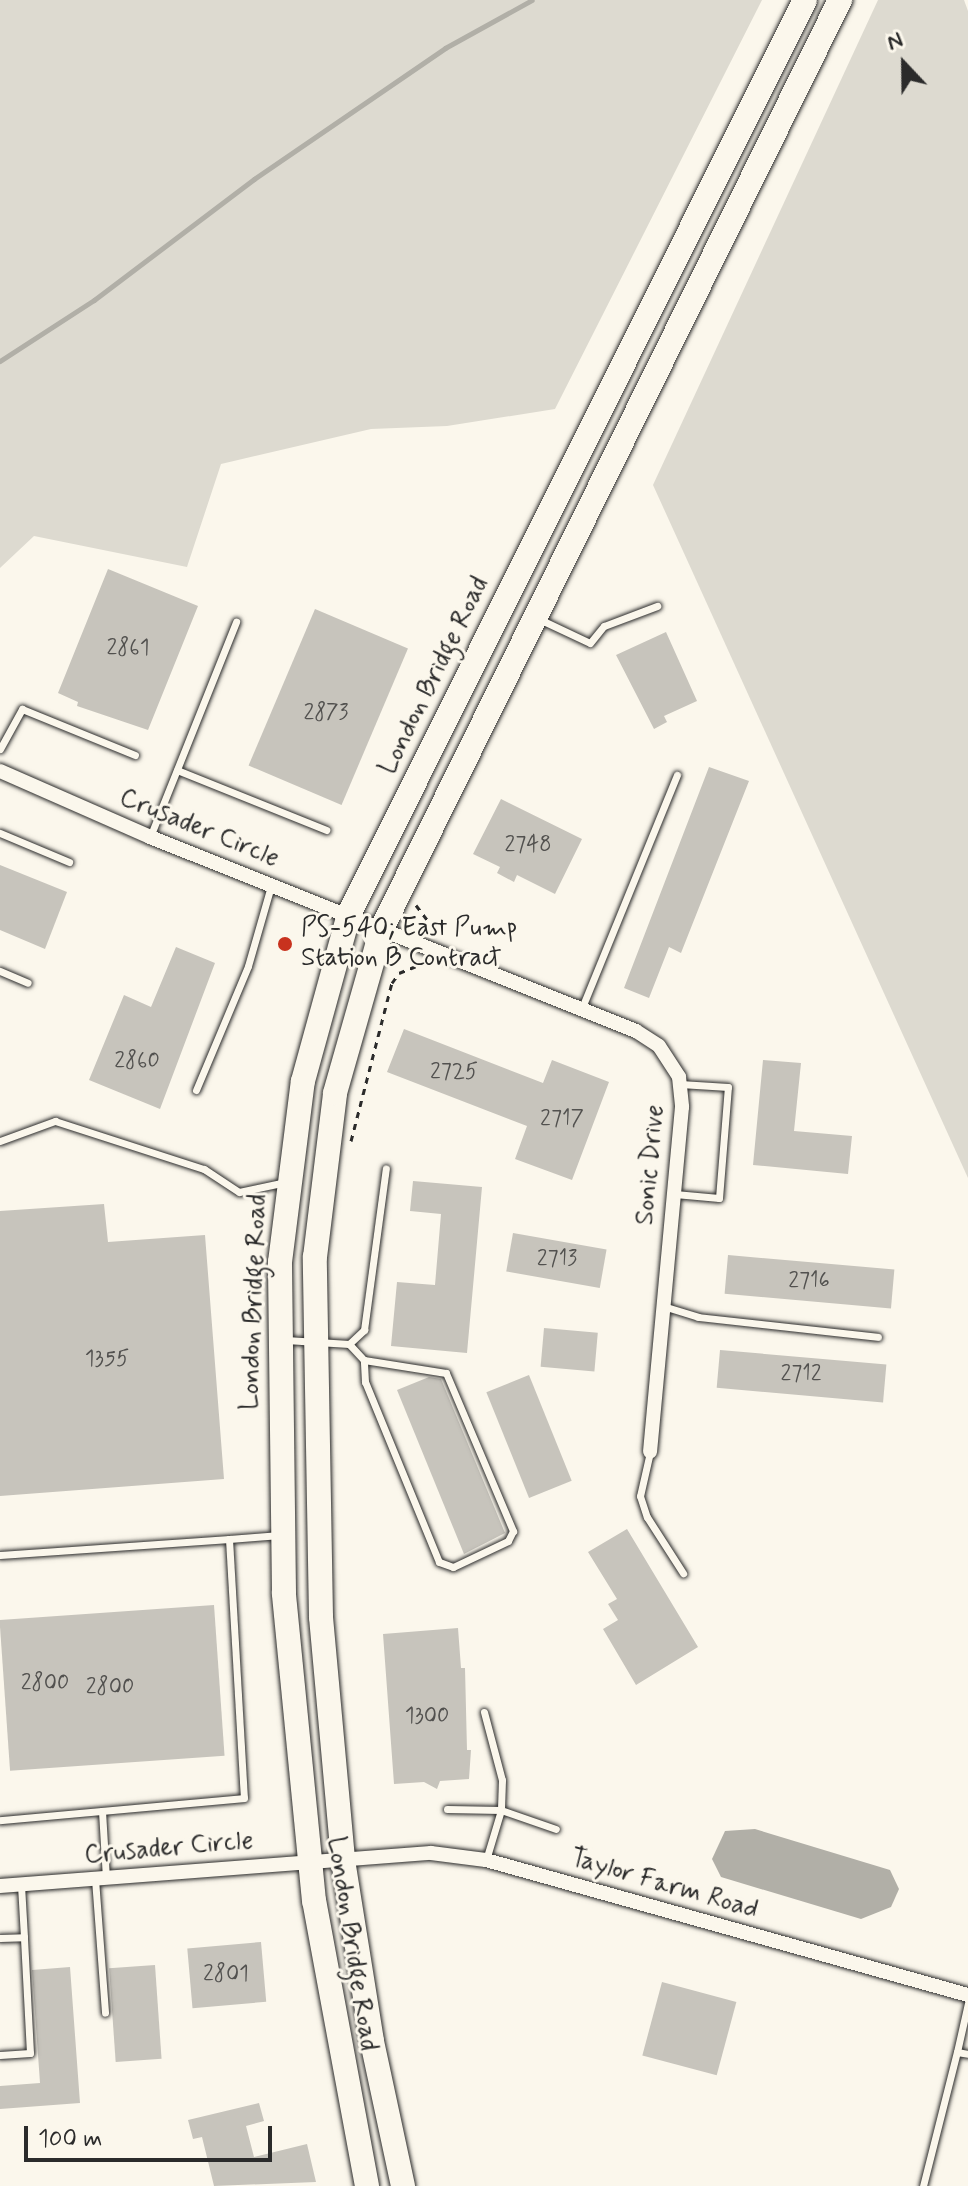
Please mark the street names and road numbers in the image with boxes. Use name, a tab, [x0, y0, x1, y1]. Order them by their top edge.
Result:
street label: London Bridge Road	[374, 573, 496, 779]
street label: Crusader Circle	[114, 783, 284, 875]
street label: Sonic Drive	[630, 1104, 672, 1226]
street label: London Bridge Road	[236, 1194, 274, 1410]
street label: Crusader Circle	[83, 1826, 255, 1872]
street label: London Bridge Road	[319, 1836, 383, 2052]
street label: Taylor Farm Road	[566, 1843, 762, 1927]

